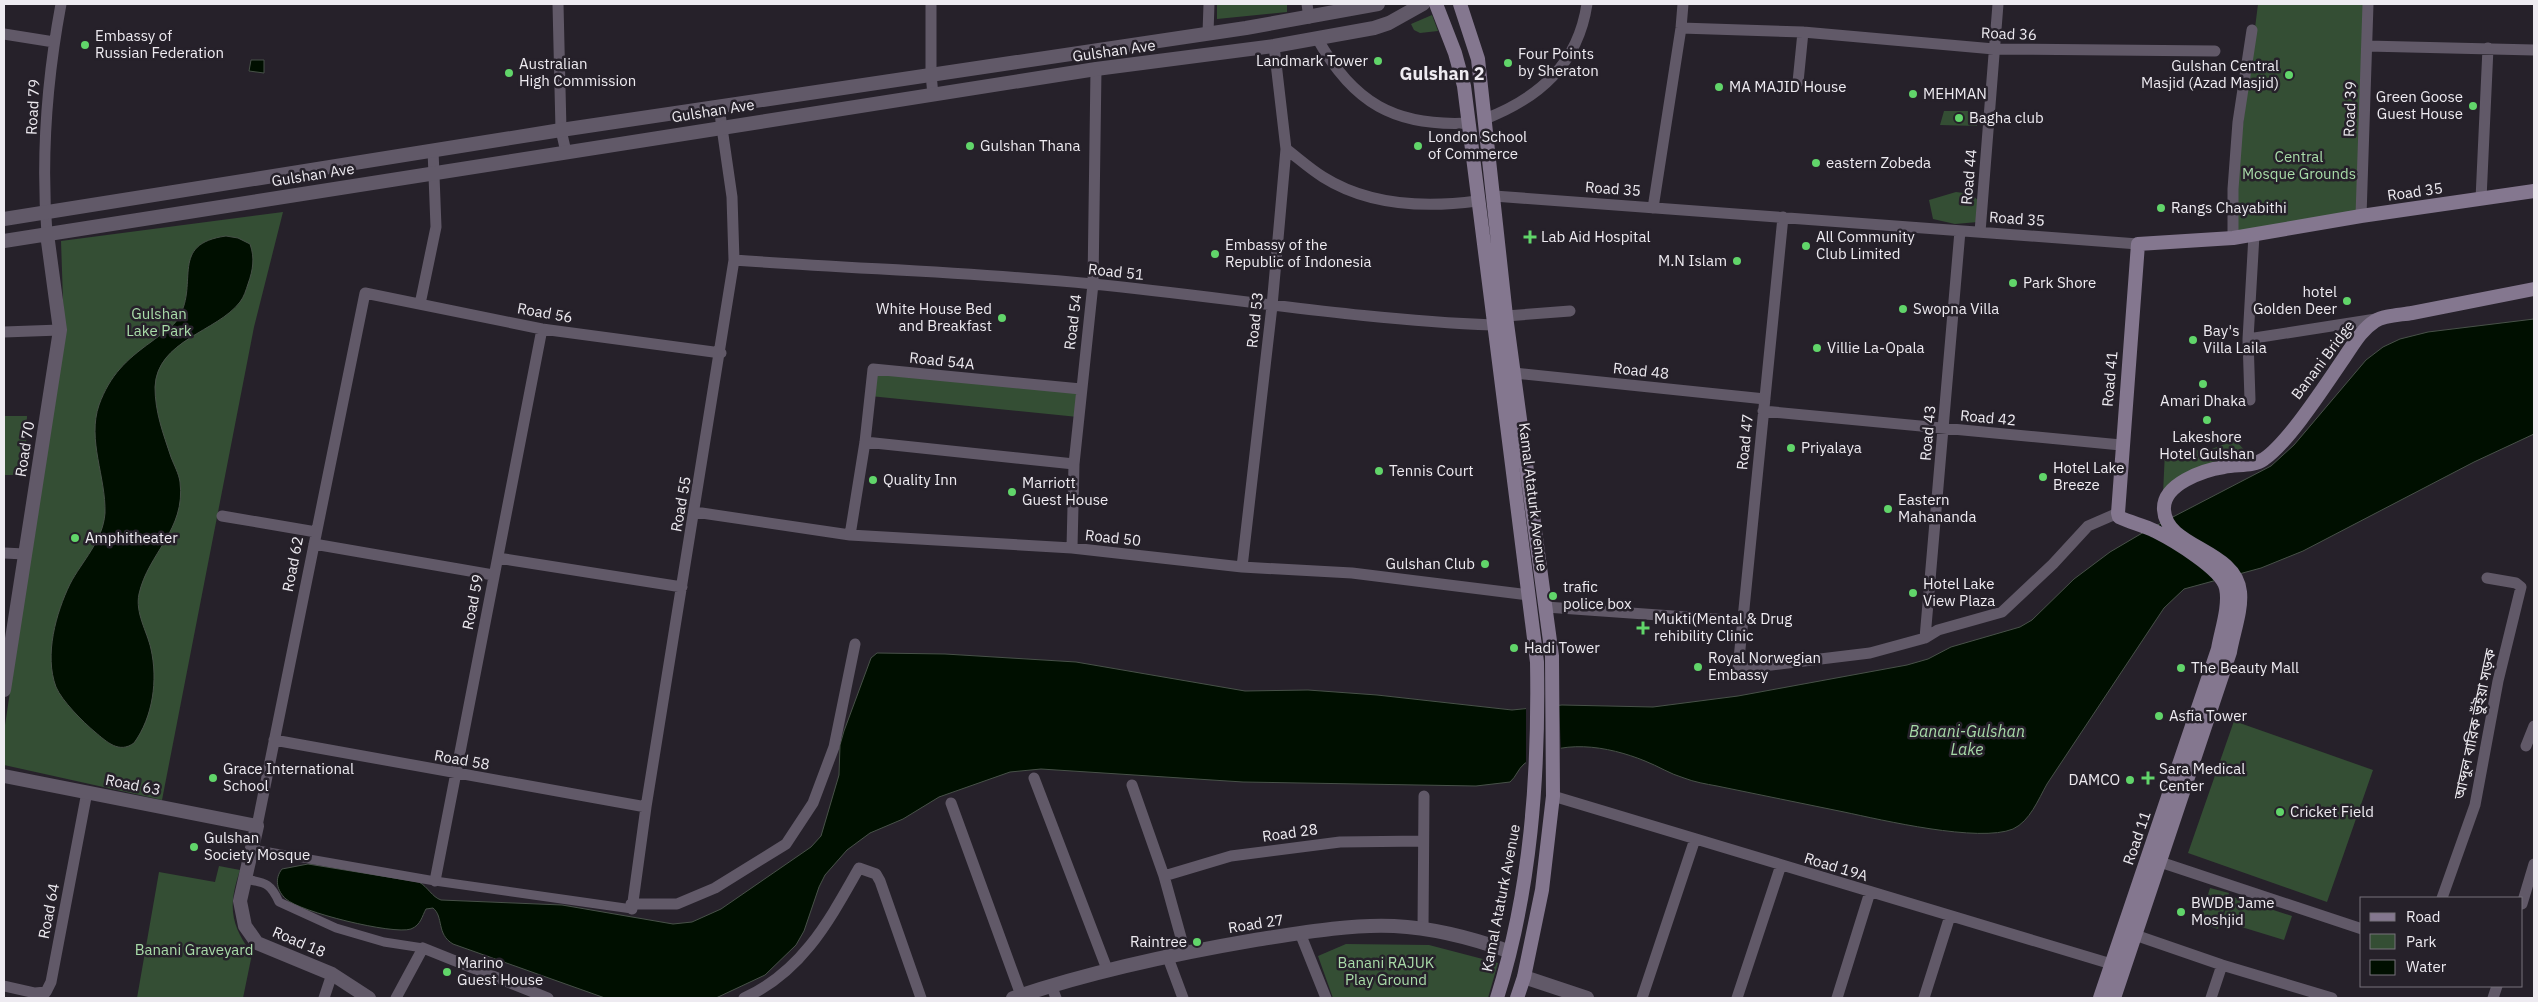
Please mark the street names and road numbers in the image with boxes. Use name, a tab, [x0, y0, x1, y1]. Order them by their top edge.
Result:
street label: Road 36	[1981, 23, 2037, 44]
street label: Gulshan Ave	[1071, 35, 1157, 66]
street label: Road 79	[22, 78, 43, 135]
street label: Road 39	[2339, 81, 2360, 137]
street label: Gulshan Ave	[670, 95, 756, 126]
street label: Road 44	[1957, 148, 1980, 206]
street label: Gulshan Ave	[270, 159, 356, 190]
street label: Road 35	[1584, 177, 1642, 200]
street label: Road 35	[2386, 178, 2444, 205]
street label: Road 35	[1988, 207, 2046, 230]
street label: Road 51	[1087, 259, 1145, 284]
street label: Road 53	[1242, 291, 1267, 349]
street label: Road 54	[1060, 293, 1085, 351]
street label: Road 56	[516, 298, 574, 327]
street label: Banani Bridge	[2287, 316, 2358, 403]
street label: Road 54A	[908, 348, 976, 373]
street label: Road 41	[2098, 350, 2121, 408]
street label: Road 48	[1612, 358, 1670, 383]
street label: Road 43	[1916, 404, 1939, 462]
street label: Road 42	[1959, 406, 2017, 429]
street label: Road 47	[1732, 413, 1757, 471]
street label: Road 70	[11, 420, 38, 478]
street label: Kamal Ataturk Avenue	[1515, 422, 1552, 572]
street label: Road 55	[666, 475, 695, 533]
street label: Road 50	[1084, 525, 1142, 550]
street label: Road 62	[278, 535, 307, 593]
street label: Road 59	[458, 573, 487, 631]
street label: আব্দুল বারিক ভুঁইয়া সড়ক	[2449, 646, 2500, 802]
street label: Road 58	[433, 745, 491, 774]
street label: Road 63	[104, 770, 162, 799]
street label: Road 11	[2118, 808, 2155, 867]
street label: Road 28	[1261, 819, 1319, 846]
street label: Kamal Ataturk Avenue	[1477, 823, 1524, 973]
street label: Road 19A	[1802, 848, 1871, 885]
street label: Road 64	[34, 882, 63, 940]
street label: Road 27	[1227, 910, 1285, 937]
street label: Road 18	[270, 922, 329, 961]

